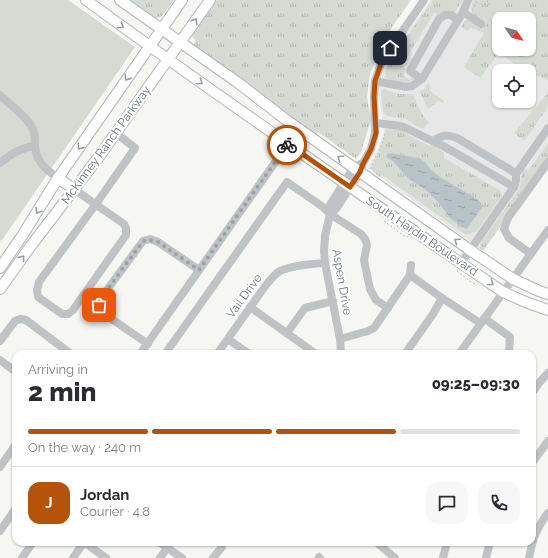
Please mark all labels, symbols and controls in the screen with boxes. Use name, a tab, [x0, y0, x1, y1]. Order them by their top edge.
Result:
north arrow	[492, 12, 536, 56]
map controls	[492, 12, 536, 108]
one-way arrow	[190, 18, 198, 25]
one-way arrow	[117, 21, 124, 29]
pin	[373, 31, 407, 65]
icon: home	[379, 37, 401, 59]
button: locate	[492, 64, 536, 108]
one-way arrow	[125, 74, 132, 81]
one-way arrow	[195, 77, 202, 84]
street label: McKinney Ranch Parkway	[59, 83, 154, 207]
courier	[267, 125, 307, 165]
icon: bike	[276, 134, 298, 156]
one-way arrow	[77, 143, 85, 150]
one-way arrow	[337, 155, 344, 163]
street label: South Hardin Boulevard	[363, 193, 481, 279]
one-way arrow	[35, 207, 42, 214]
one-way arrow	[455, 239, 462, 246]
street label: Aspen Drive	[329, 248, 355, 316]
one-way arrow	[18, 255, 25, 262]
street label: Vail Drive	[223, 271, 265, 321]
one-way arrow	[486, 278, 493, 285]
pin	[82, 288, 116, 322]
icon: bag	[88, 294, 110, 316]
text: Arriving in	[28, 362, 88, 377]
text: 09:25–09:30	[432, 375, 520, 393]
text: 2 min	[28, 377, 96, 407]
text: On the way · 240 m	[28, 440, 141, 455]
button: chat	[426, 482, 468, 524]
button: phone	[478, 482, 520, 524]
text: Jordan	[80, 486, 129, 504]
text: J	[45, 494, 53, 512]
text: Courier · 4.8	[80, 504, 150, 519]

